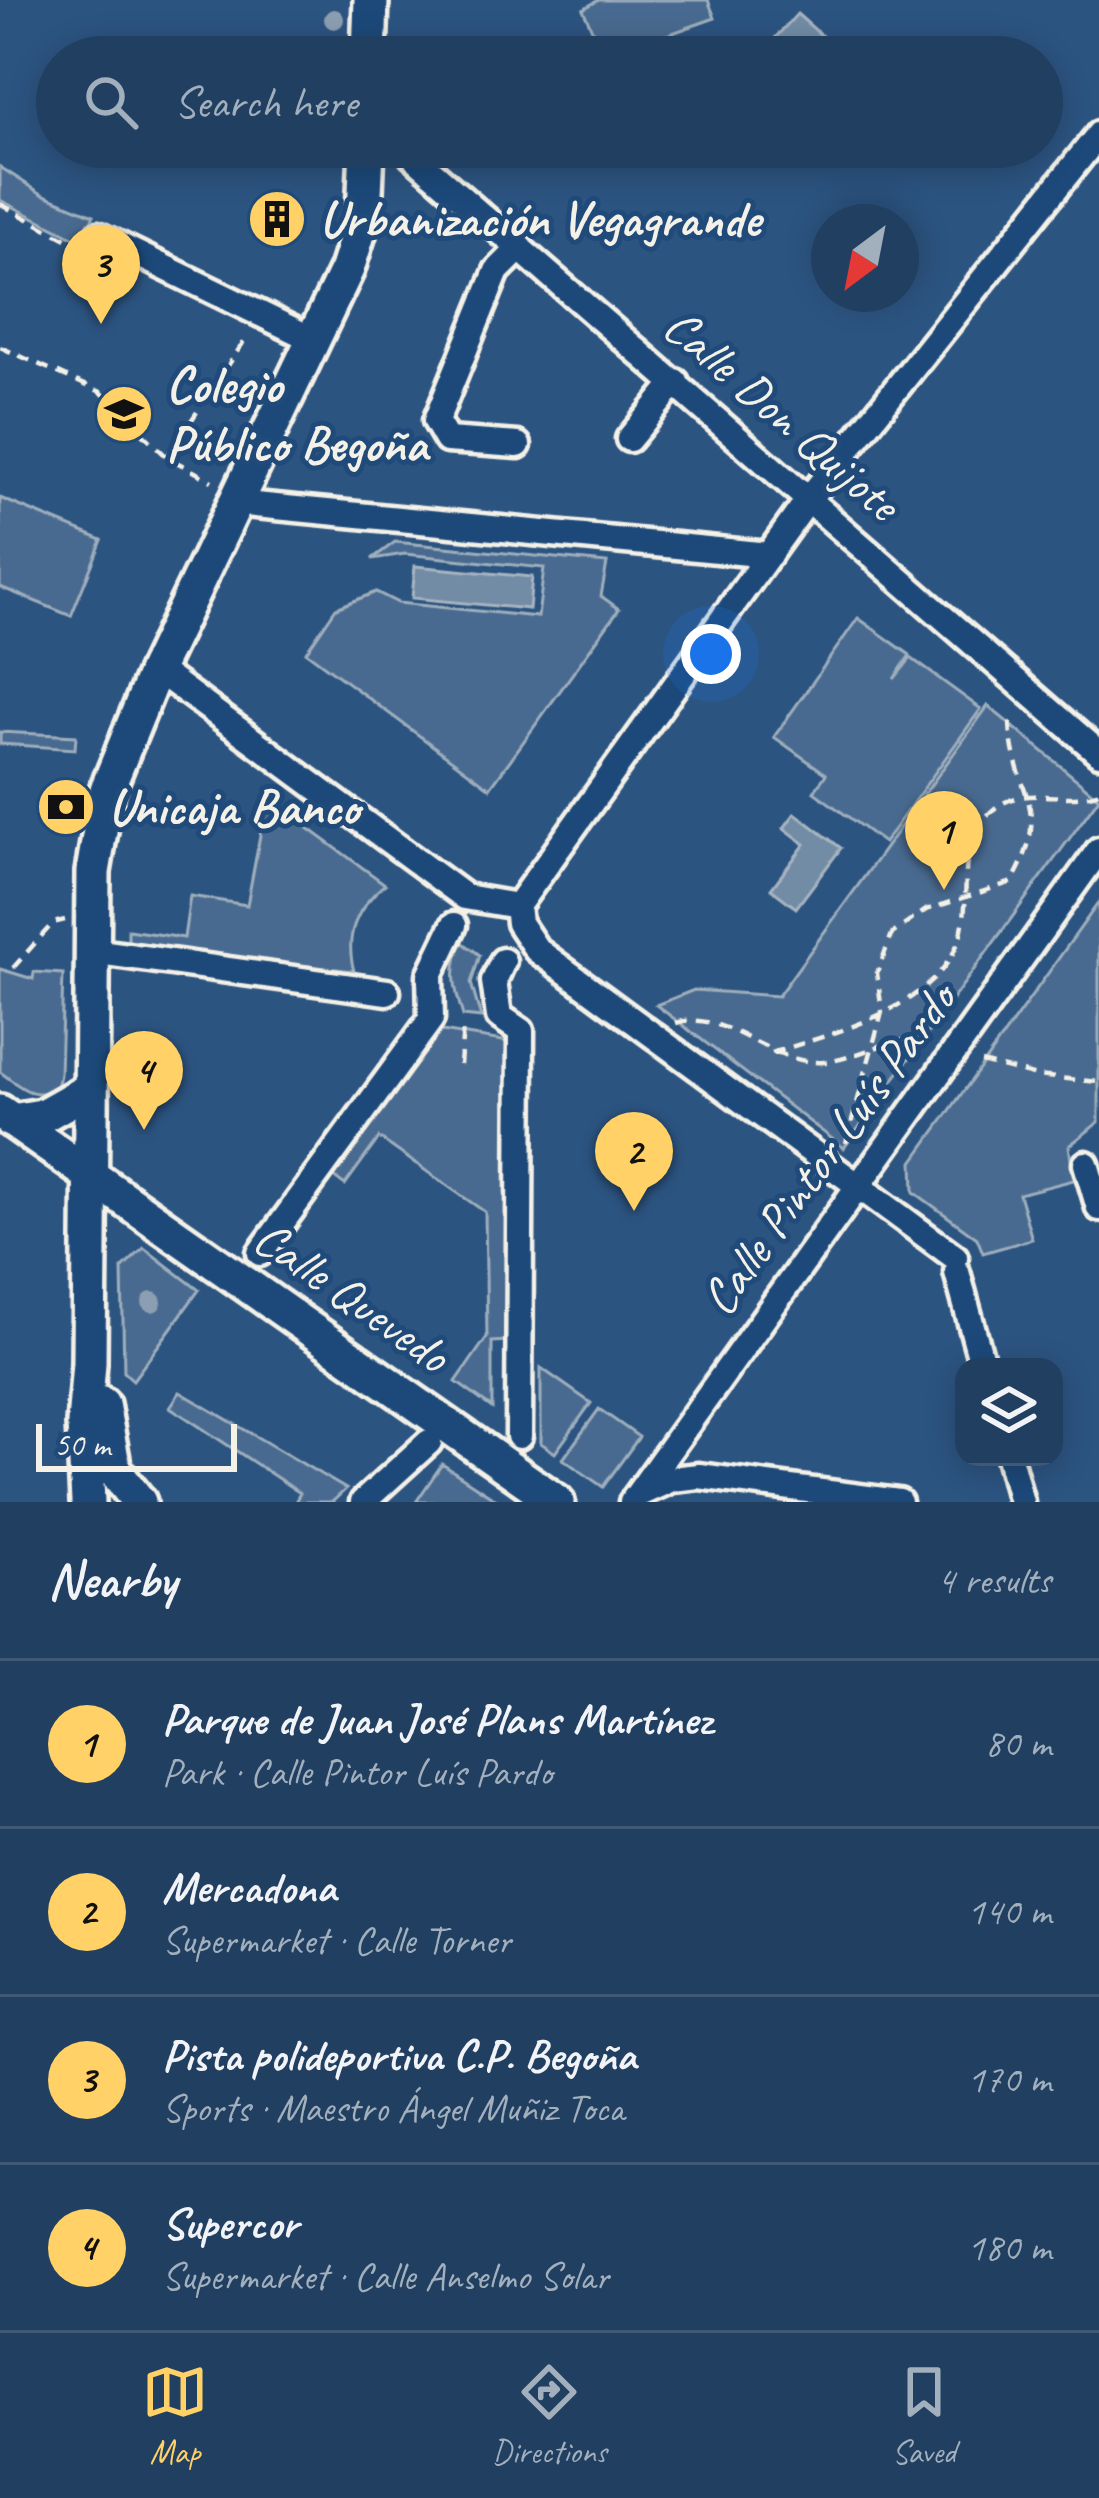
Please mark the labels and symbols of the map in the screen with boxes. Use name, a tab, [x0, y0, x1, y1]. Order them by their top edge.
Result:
place label: Urbanización Vegagrande	[319, 187, 765, 251]
building icon: Urbanización Vegagrande	[246, 188, 308, 250]
north arrow	[811, 204, 919, 312]
pin: 3	[62, 225, 140, 324]
street label: Calle Don Quijote	[650, 294, 916, 537]
place label: Colegio Público Begoña	[166, 353, 431, 476]
school or university icon: Colegio Público Begoña	[93, 383, 155, 445]
your location	[681, 624, 741, 684]
place label: Unicaja Banco	[108, 775, 364, 839]
bank icon: Unicaja Banco	[35, 776, 97, 838]
pin: 1	[905, 791, 983, 890]
street label: Calle Pintor Luís Pardo	[686, 966, 973, 1328]
pin: 4	[105, 1031, 183, 1130]
pin: 2	[595, 1112, 673, 1211]
street label: Calle Quevedo	[242, 1205, 465, 1388]
scale bar	[36, 1418, 237, 1471]

